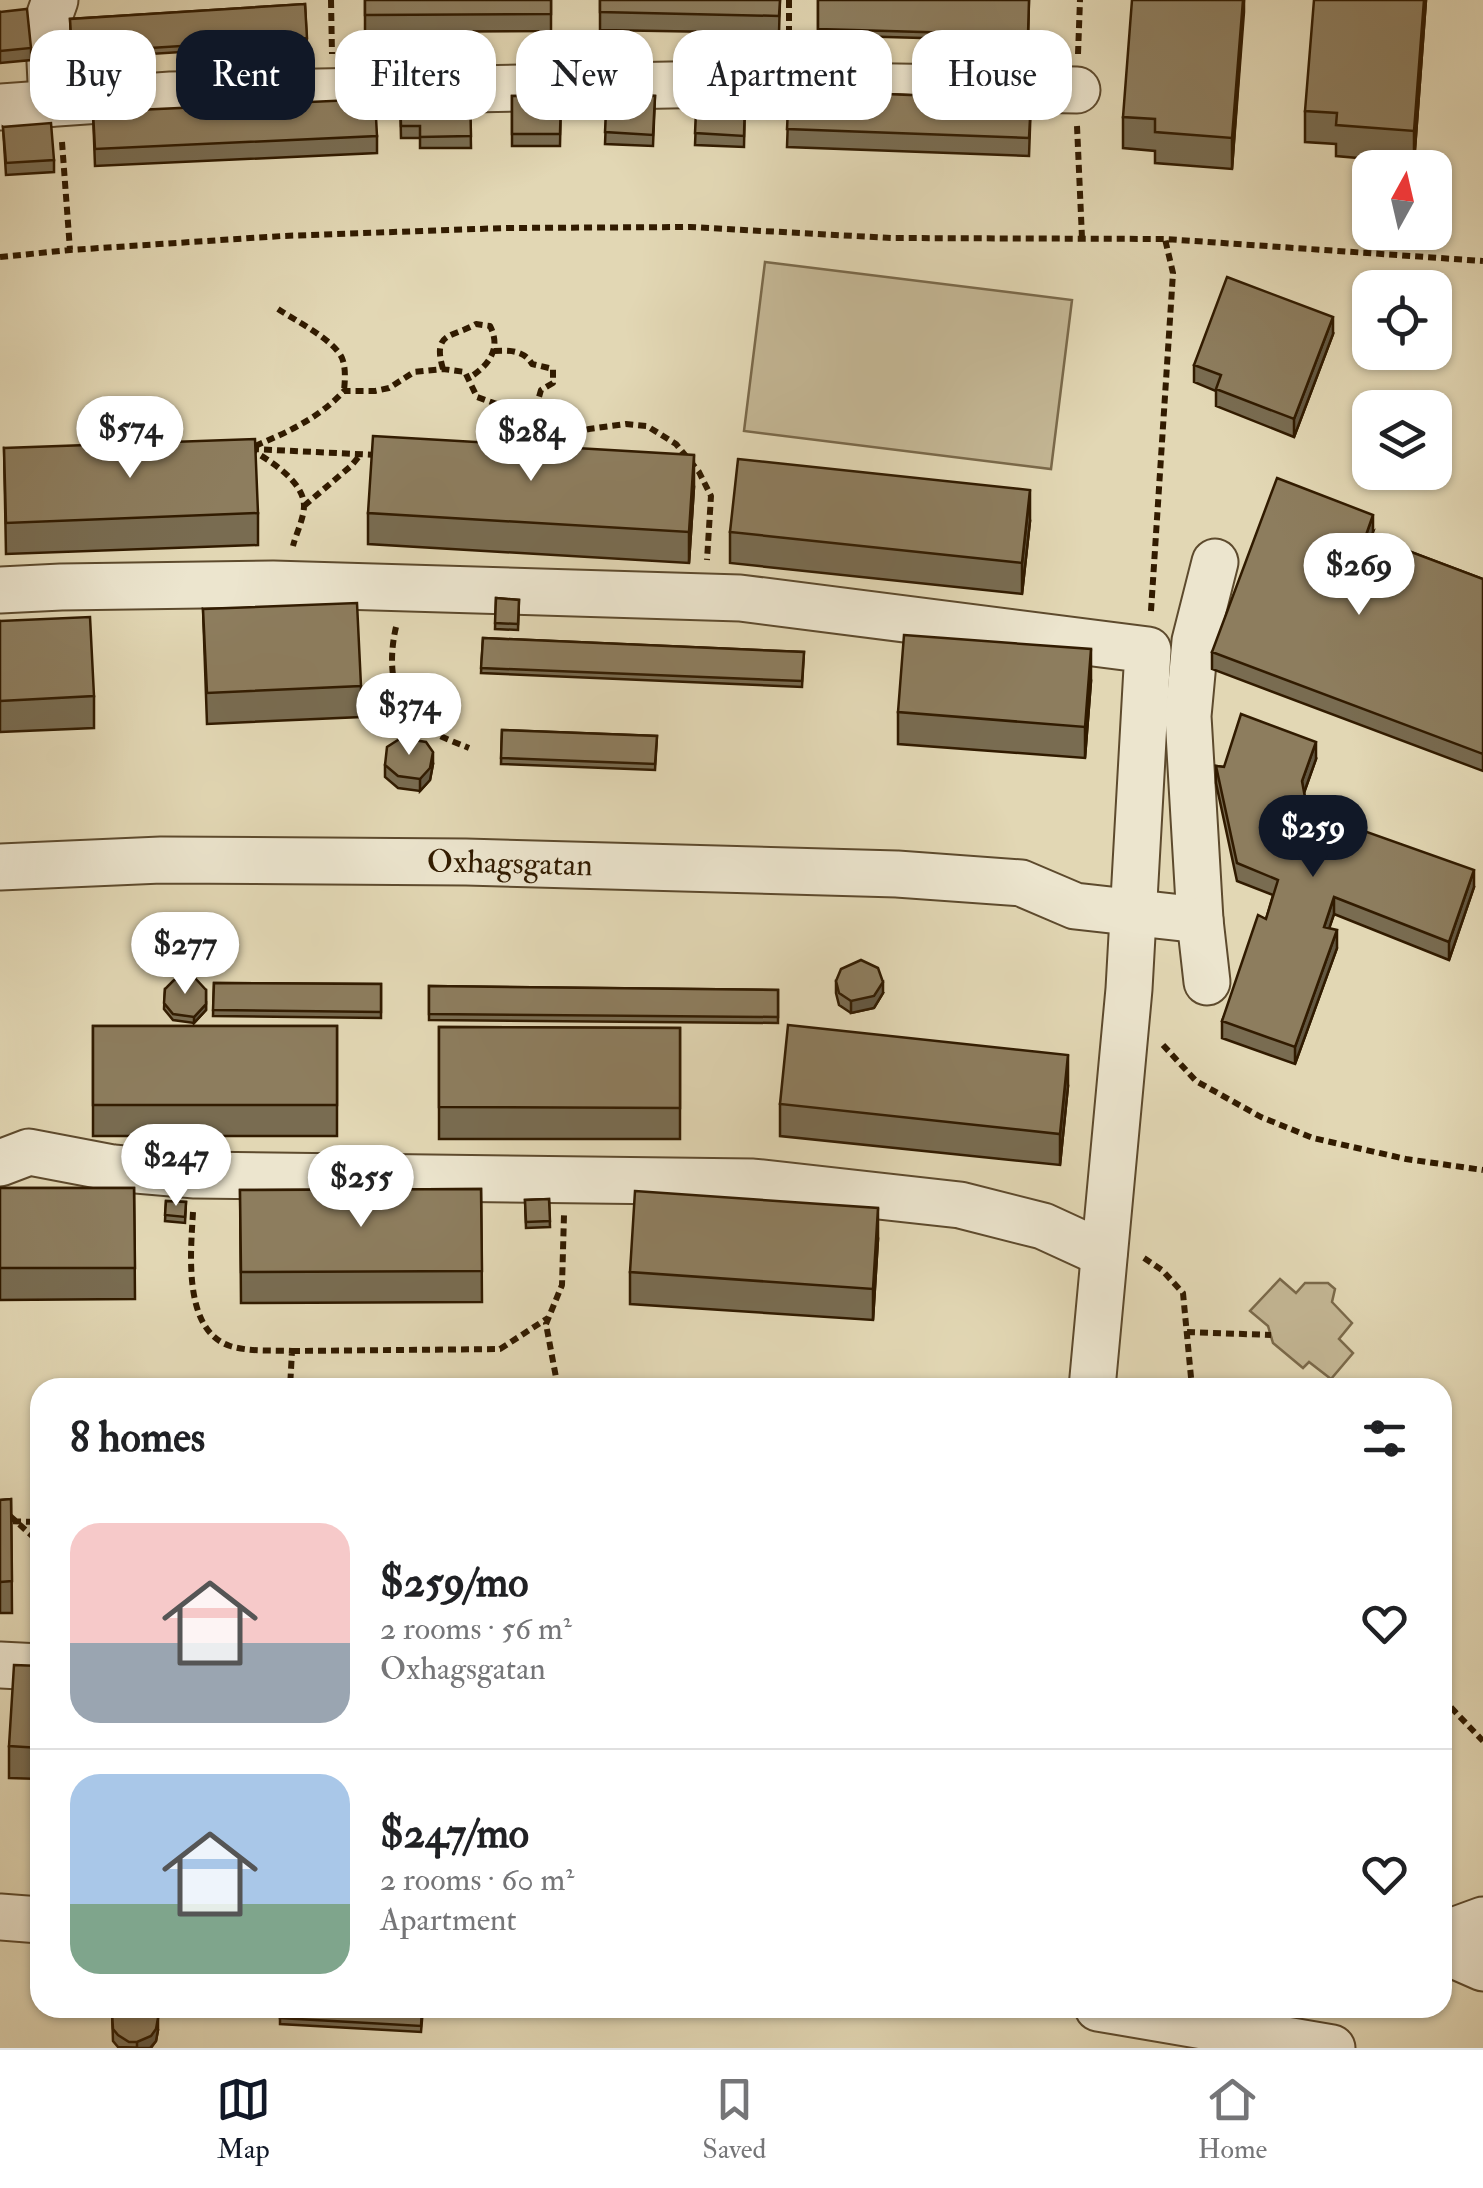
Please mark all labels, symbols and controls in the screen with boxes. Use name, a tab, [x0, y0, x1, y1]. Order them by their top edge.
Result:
chip: Buy	[30, 30, 156, 120]
chip: Rent	[176, 30, 315, 120]
chip: Filters	[335, 30, 496, 120]
chip: New	[516, 30, 653, 120]
chip: Apartment	[673, 30, 892, 120]
chip: House	[912, 30, 1072, 120]
north arrow	[1352, 150, 1452, 250]
map controls	[1352, 150, 1452, 490]
button: locate	[1352, 270, 1452, 370]
button: layers	[1352, 390, 1452, 490]
pin: $574	[71, 396, 189, 481]
pin: $284	[472, 399, 590, 484]
text: $574	[98, 408, 162, 448]
text: $284	[498, 411, 564, 451]
pin: $269	[1300, 533, 1418, 618]
text: $269	[1326, 545, 1392, 585]
pin: $374	[350, 673, 468, 758]
text: $374	[378, 685, 440, 725]
pin: $259	[1254, 795, 1372, 880]
text: $259	[1281, 807, 1345, 847]
street label: Oxhagsgatan	[427, 842, 593, 886]
pin: $277	[126, 912, 244, 997]
text: $277	[153, 924, 217, 964]
pin: $247	[117, 1124, 235, 1209]
text: $247	[143, 1136, 209, 1176]
pin: $255	[302, 1145, 420, 1230]
text: $255	[330, 1157, 392, 1197]
icon: filters	[1357, 1411, 1412, 1466]
text: 8 homes	[70, 1412, 205, 1464]
text: $259/mo	[380, 1557, 528, 1609]
icon: home	[150, 1563, 270, 1683]
icon: heart	[1357, 1596, 1412, 1651]
text: 2 rooms · 56 m²	[380, 1609, 572, 1649]
text: Oxhagsgatan	[380, 1649, 546, 1689]
text: $247/mo	[380, 1808, 529, 1860]
icon: home	[150, 1814, 270, 1934]
icon: heart	[1357, 1847, 1412, 1902]
text: 2 rooms · 60 m²	[380, 1860, 574, 1900]
text: Apartment	[380, 1900, 517, 1940]
tab: Map	[216, 2072, 271, 2167]
tab: Saved	[702, 2072, 766, 2167]
tab: Home	[1198, 2072, 1267, 2167]

